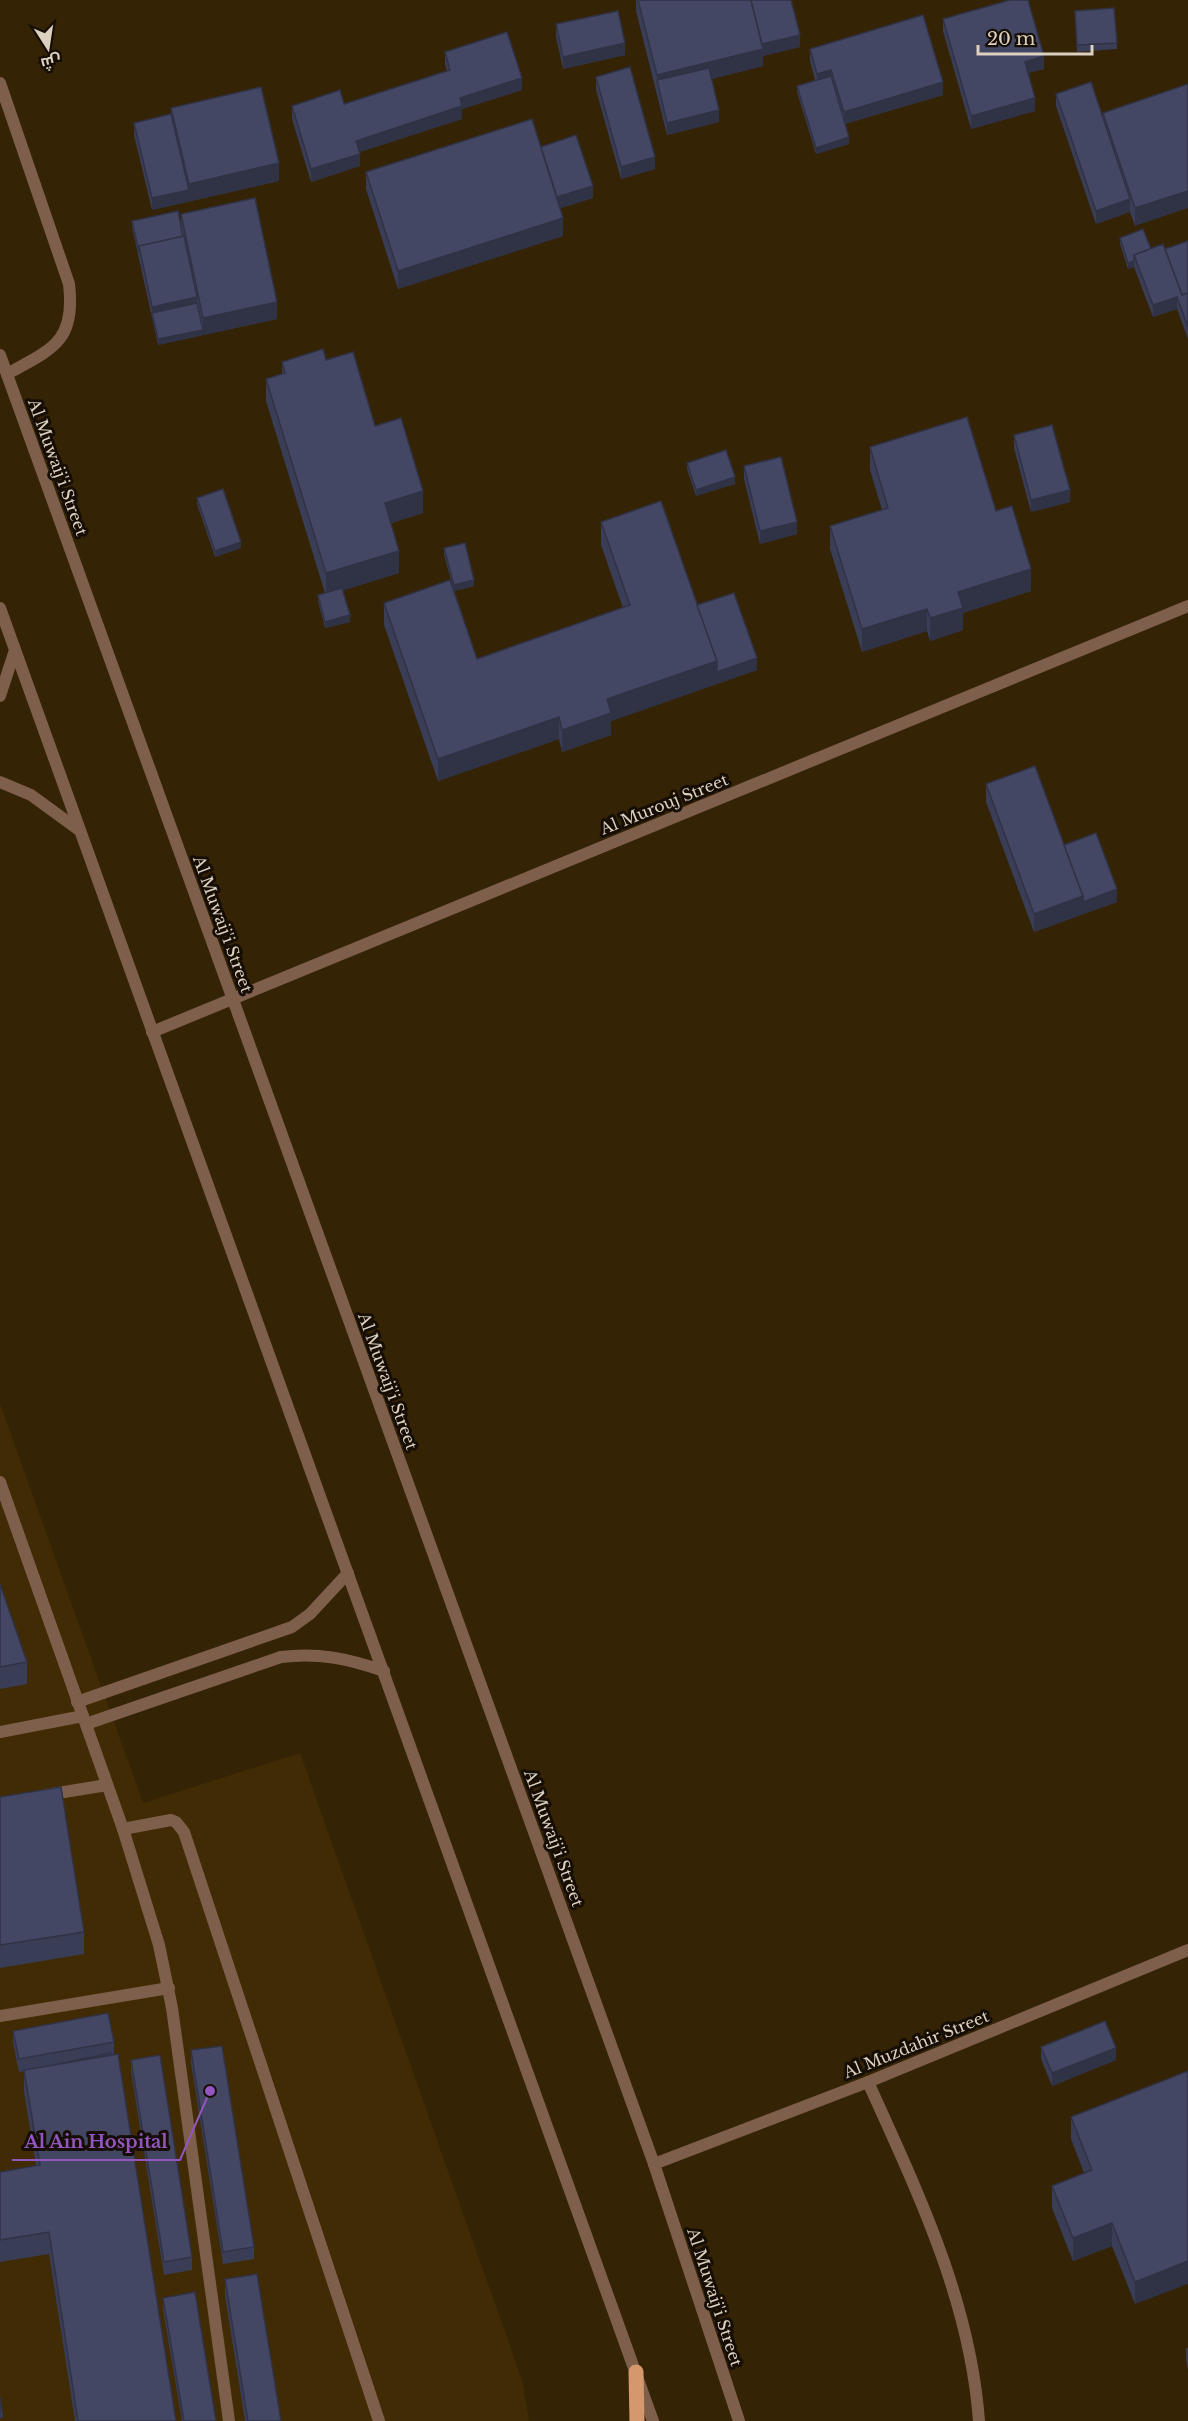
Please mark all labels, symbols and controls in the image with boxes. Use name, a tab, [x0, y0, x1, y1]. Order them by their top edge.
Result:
north arrow	[18, 18, 78, 78]
scale bar	[978, 18, 1092, 56]
text: 20 m	[987, 28, 1035, 50]
text: ش	[39, 51, 63, 75]
street label: Al Muwaij'i Street	[24, 395, 92, 538]
street label: Al Murouj Street	[596, 769, 731, 839]
street label: Al Muwaij'i Street	[189, 852, 257, 995]
street label: Al Muwaij'i Street	[354, 1309, 422, 1452]
street label: Al Muwaij'i Street	[520, 1766, 588, 1909]
street label: Al Muzdahir Street	[839, 2006, 992, 2083]
callout: Al Ain Hospital	[12, 2124, 180, 2160]
text: Al Ain Hospital	[23, 2131, 168, 2153]
street label: Al Muwaij'i Street	[683, 2224, 747, 2369]

